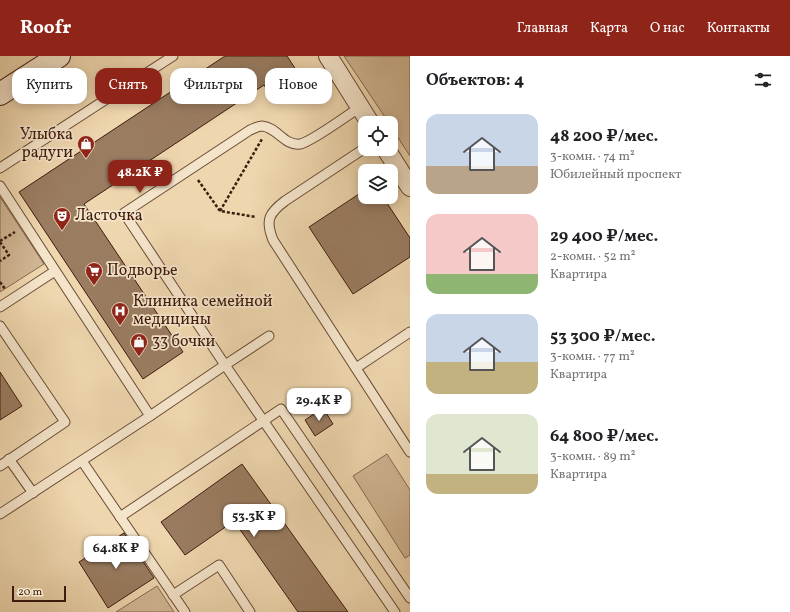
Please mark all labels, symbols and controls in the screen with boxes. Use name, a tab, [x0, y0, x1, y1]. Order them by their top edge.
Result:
text: Roofr	[20, 15, 71, 41]
text: Главная	[517, 19, 568, 38]
text: Карта	[590, 19, 628, 38]
text: О нас	[650, 19, 685, 38]
text: Контакты	[707, 19, 770, 38]
chip: Купить	[12, 68, 87, 104]
chip: Снять	[95, 68, 162, 104]
chip: Фильтры	[170, 68, 257, 104]
chip: Новое	[265, 68, 332, 104]
text: Объектов: 4	[426, 69, 524, 92]
icon: filters	[752, 69, 774, 91]
map controls	[358, 116, 398, 204]
button: locate	[358, 116, 398, 156]
place label: Улыбка радуги	[20, 124, 73, 164]
text: 48 200 ₽/мес.	[550, 125, 658, 148]
icon: home	[458, 130, 506, 178]
shop icon: Улыбка радуги	[76, 134, 96, 159]
text: 3-комн. · 74 m²	[550, 148, 635, 166]
pin: 48.2K ₽	[103, 160, 177, 194]
text: 48.2K ₽	[117, 164, 163, 182]
button: layers	[358, 164, 398, 204]
text: Юбилейный проспект	[550, 166, 682, 184]
place label: Ласточка	[75, 205, 143, 227]
theatre icon: Ласточка	[52, 206, 72, 231]
text: 29 400 ₽/мес.	[550, 225, 658, 248]
icon: home	[458, 230, 506, 278]
text: 2-комн. · 52 m²	[550, 248, 636, 266]
place label: Подворье	[107, 260, 178, 282]
supermarket icon: Подворье	[84, 261, 104, 286]
text: Квартира	[550, 266, 607, 284]
place label: Клиника семейной медицины	[133, 291, 273, 331]
hospital icon: Клиника семейной медицины	[110, 301, 130, 326]
text: 53 300 ₽/мес.	[550, 325, 656, 348]
icon: home	[458, 330, 506, 378]
place label: 33 бочки	[152, 331, 216, 353]
shop icon: 33 бочки	[129, 332, 149, 357]
text: 3-комн. · 77 m²	[550, 348, 635, 366]
text: Квартира	[550, 366, 607, 384]
pin: 29.4K ₽	[282, 388, 356, 422]
text: 29.4K ₽	[296, 392, 342, 410]
text: 64 800 ₽/мес.	[550, 425, 659, 448]
icon: home	[458, 430, 506, 478]
text: 3-комн. · 89 m²	[550, 448, 635, 466]
text: Квартира	[550, 466, 607, 484]
pin: 53.3K ₽	[217, 504, 291, 538]
text: 53.3K ₽	[232, 508, 276, 526]
pin: 64.8K ₽	[79, 536, 153, 570]
text: 64.8K ₽	[93, 540, 139, 558]
scale bar	[12, 584, 66, 603]
text: 20 m	[18, 585, 42, 600]

